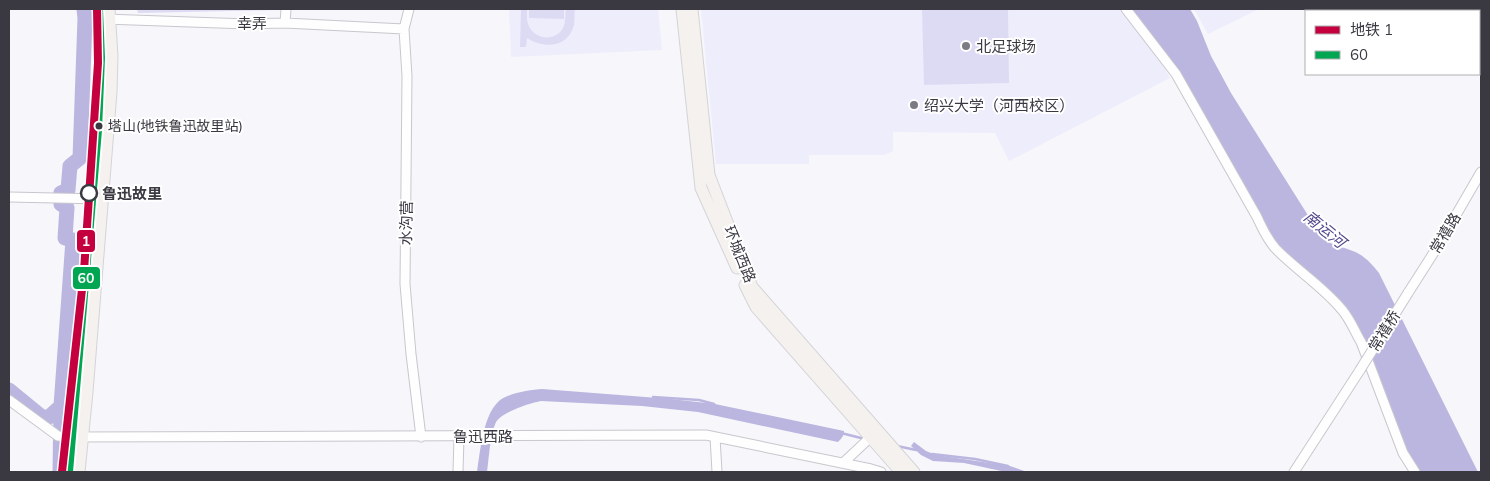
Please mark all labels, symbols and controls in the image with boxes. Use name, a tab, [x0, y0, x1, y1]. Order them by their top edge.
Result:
legend	[1305, 10, 1480, 75]
street label: 幸弄	[237, 14, 267, 33]
text: 地铁 1	[1350, 20, 1393, 39]
place label: 北足球场	[976, 37, 1036, 56]
marker: 北足球场	[960, 40, 972, 52]
text: 60	[1350, 45, 1368, 64]
place label: 绍兴大学（河西校区）	[924, 96, 1074, 115]
marker: 绍兴大学（河西校区）	[908, 99, 920, 111]
place label: 塔山(地铁鲁迅故里站)	[108, 117, 243, 135]
marker: 塔山(地铁鲁迅故里站)	[94, 121, 104, 131]
marker: 鲁迅故里	[80, 184, 98, 202]
place label: 鲁迅故里	[102, 184, 162, 203]
street label: 水沟营	[396, 200, 416, 246]
water label: 南运河	[1300, 206, 1352, 254]
street label: 常禧路	[1425, 209, 1465, 257]
street label: 环城西路	[720, 223, 760, 285]
line badge: 1	[76, 229, 96, 253]
text: 1	[82, 232, 90, 250]
line badge: 60	[72, 266, 101, 290]
text: 60	[78, 269, 94, 287]
street label: 常禧桥	[1364, 307, 1404, 355]
street label: 鲁迅西路	[453, 427, 513, 446]

